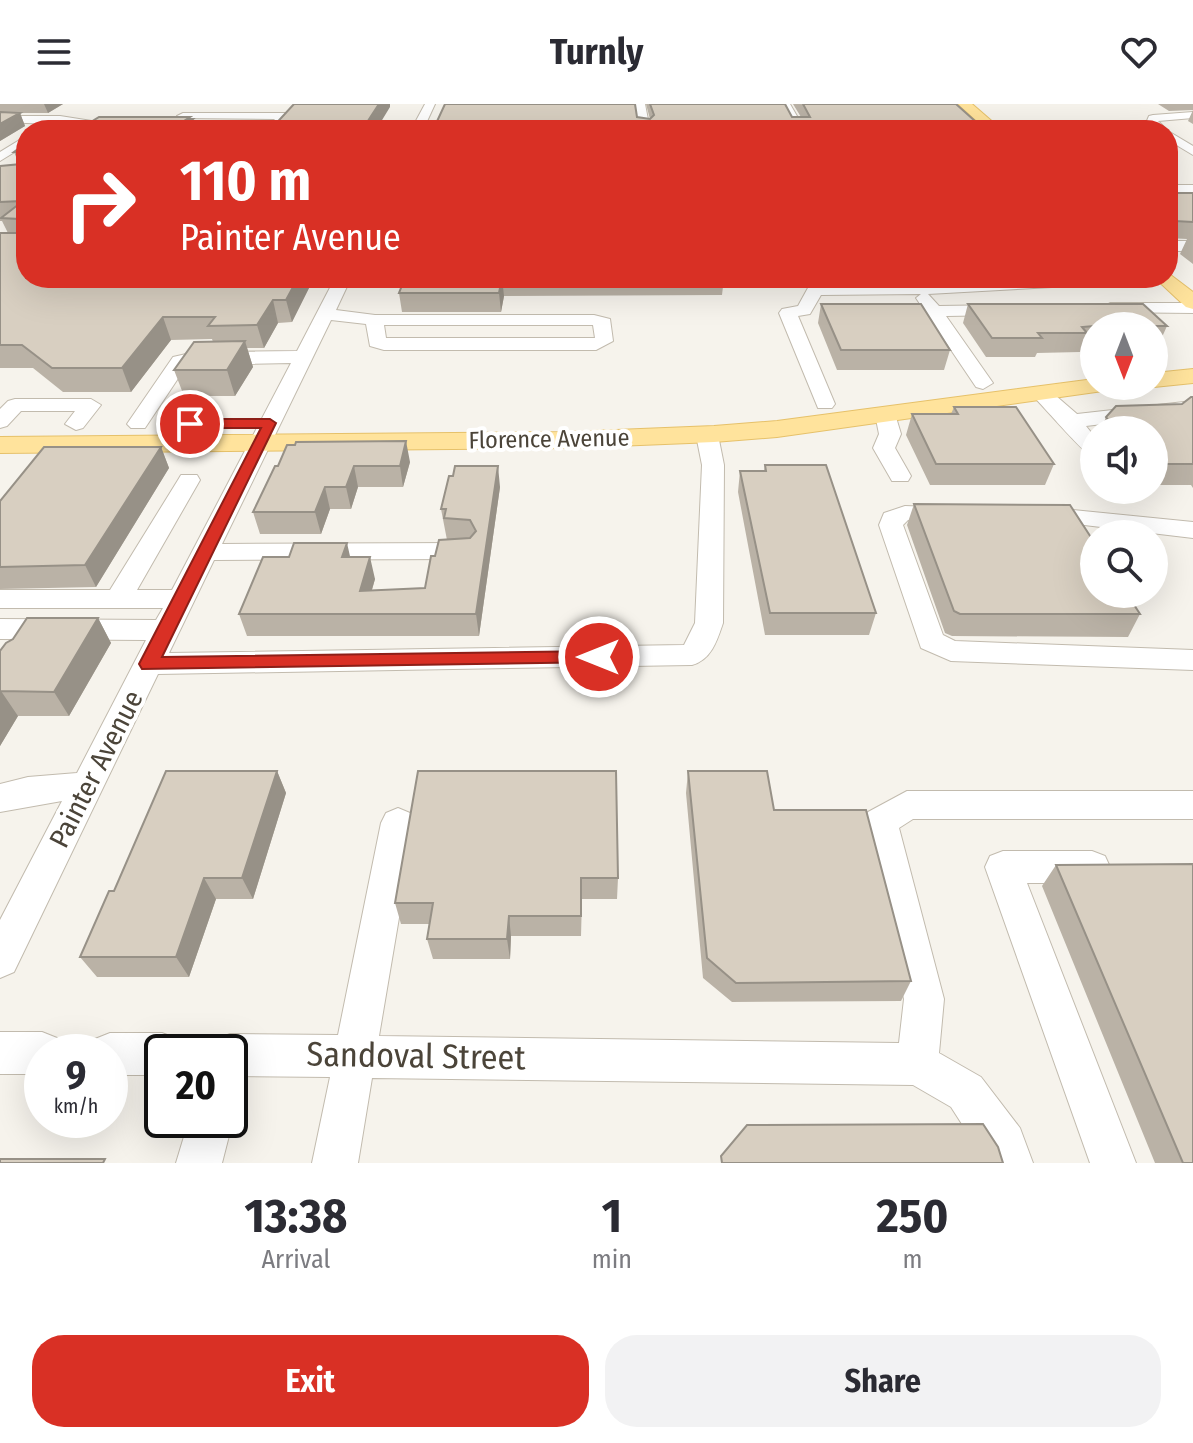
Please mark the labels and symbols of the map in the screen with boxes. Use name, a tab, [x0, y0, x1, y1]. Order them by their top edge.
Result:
north arrow	[1080, 312, 1168, 400]
pin	[156, 390, 224, 458]
street label: Florence Avenue	[468, 424, 630, 454]
position arrow	[557, 615, 641, 699]
street label: Painter Avenue	[42, 685, 150, 853]
speed limit sign: 20	[144, 1034, 248, 1138]
street label: Sandoval Street	[306, 1034, 527, 1078]

